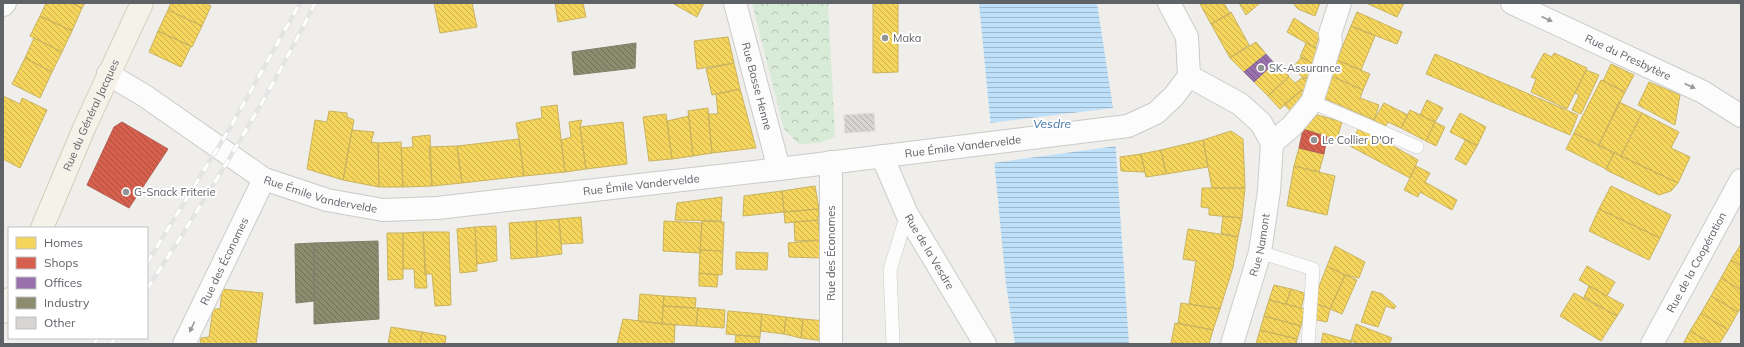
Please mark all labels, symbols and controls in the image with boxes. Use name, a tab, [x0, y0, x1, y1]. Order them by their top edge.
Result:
one-way arrow	[1542, 16, 1553, 22]
place label: Maka	[893, 31, 921, 45]
street label: Rue du Presbytère	[1583, 31, 1673, 83]
marker: Maka	[880, 33, 890, 43]
street label: Rue Basse Henne	[739, 41, 775, 131]
street label: Rue du Général Jacques	[60, 57, 122, 173]
place label: SK-Assurance	[1269, 61, 1341, 75]
marker: SK-Assurance	[1256, 63, 1266, 73]
one-way arrow	[1685, 83, 1696, 89]
water label: Vesdre	[1033, 116, 1072, 131]
street label: Rue Émile Vandervelde	[904, 132, 1022, 160]
place label: Le Collier D'Or	[1322, 133, 1394, 147]
marker: Le Collier D'Or	[1309, 135, 1319, 145]
street label: Rue Émile Vandervelde	[582, 171, 700, 198]
street label: Rue Émile Vandervelde	[262, 172, 378, 216]
place label: G-Snack Friterie	[134, 185, 215, 199]
marker: G-Snack Friterie	[121, 187, 131, 197]
street label: Rue des Économes	[824, 205, 838, 301]
street label: Rue de la Coopération	[1663, 209, 1729, 315]
street label: Rue de la Vesdre	[902, 211, 958, 292]
street label: Rue Namont	[1246, 212, 1273, 278]
street label: Rue des Économes	[197, 215, 251, 307]
legend	[8, 227, 148, 339]
text: Homes	[44, 235, 83, 250]
text: Shops	[44, 255, 79, 270]
text: Offices	[44, 275, 82, 290]
text: Industry	[44, 295, 90, 310]
text: Other	[44, 315, 76, 330]
one-way arrow	[189, 322, 195, 333]

